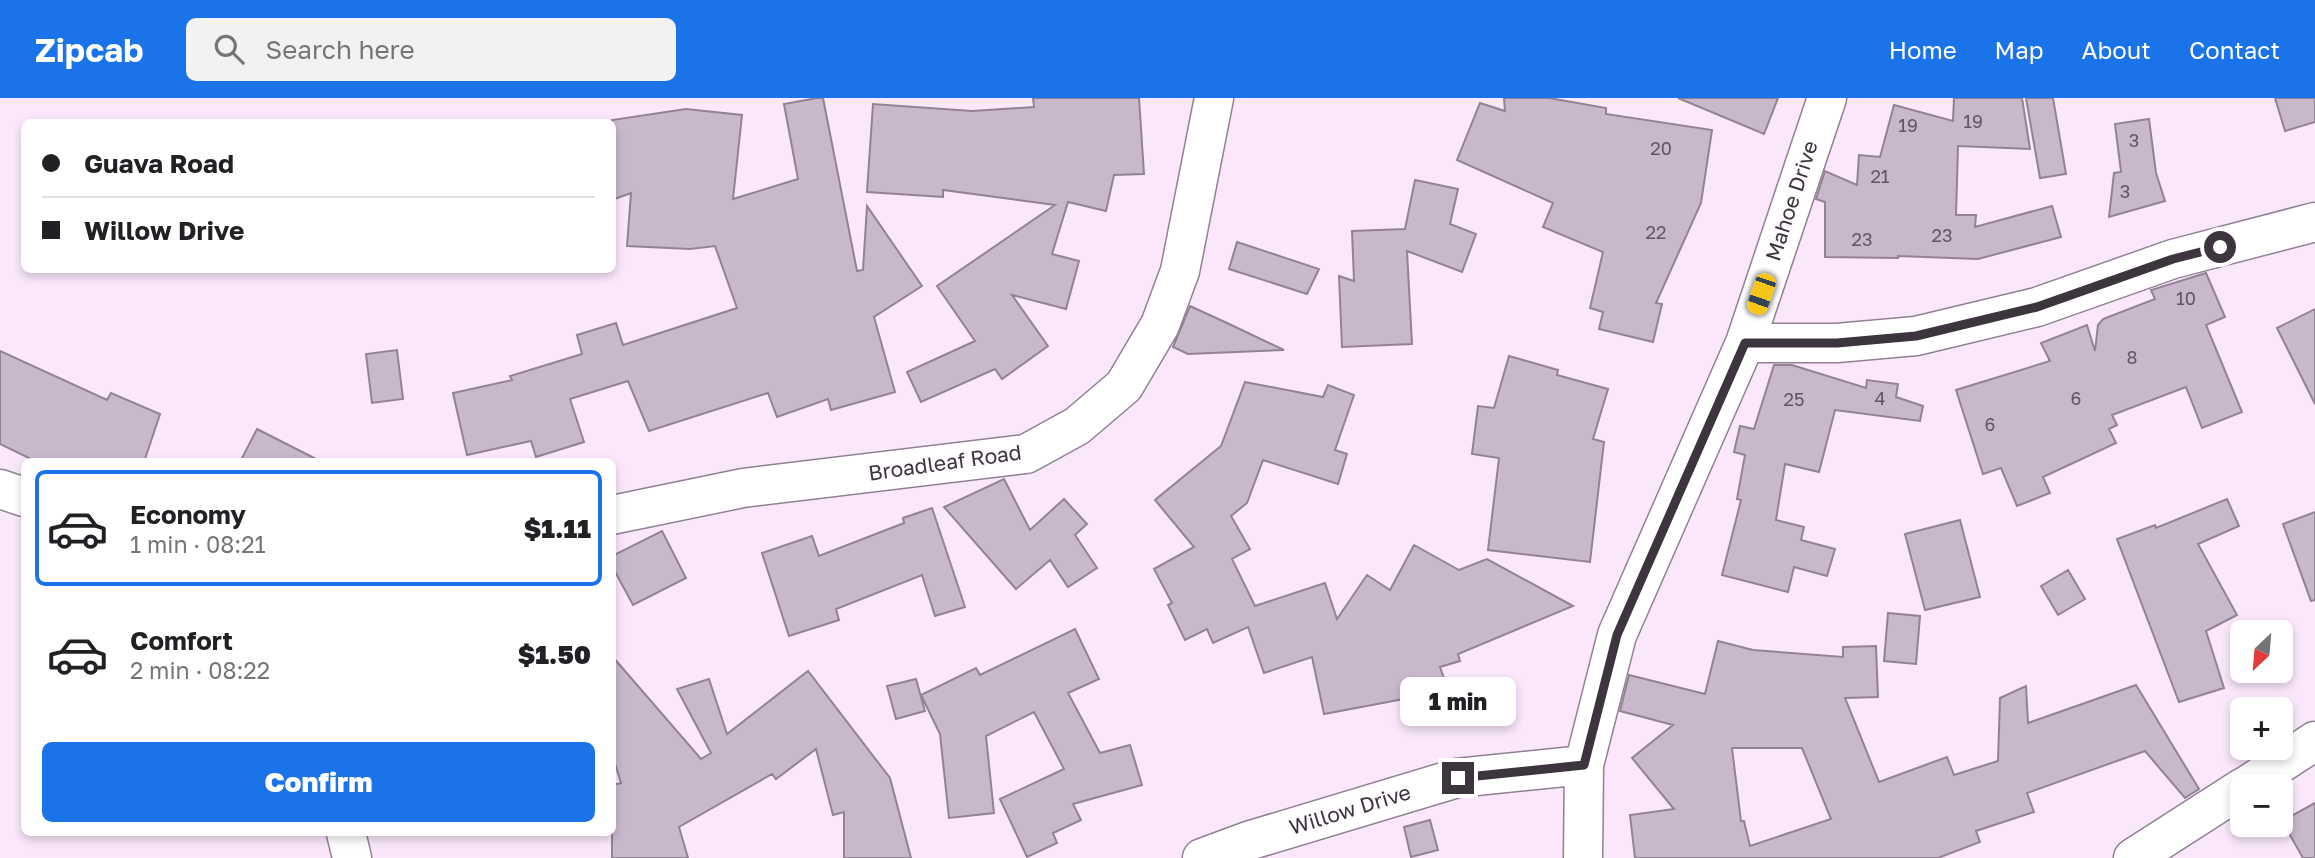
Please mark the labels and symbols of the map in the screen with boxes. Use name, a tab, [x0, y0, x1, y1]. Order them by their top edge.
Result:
house number: 19	[1963, 110, 1983, 132]
house number: 19	[1898, 114, 1918, 136]
house number: 3	[2129, 129, 2139, 151]
house number: 20	[1650, 137, 1672, 159]
street label: Mahoe Drive	[1759, 137, 1823, 264]
house number: 21	[1870, 165, 1890, 187]
house number: 3	[2120, 180, 2130, 202]
house number: 22	[1646, 221, 1666, 243]
house number: 23	[1932, 224, 1952, 246]
house number: 23	[1852, 228, 1872, 250]
route start	[2204, 231, 2236, 263]
car	[1745, 271, 1778, 317]
house number: 10	[2176, 287, 2196, 309]
house number: 8	[2127, 346, 2137, 368]
house number: 4	[1875, 387, 1886, 409]
house number: 6	[2071, 387, 2081, 409]
house number: 25	[1784, 388, 1804, 410]
house number: 6	[1985, 413, 1995, 435]
street label: Broadleaf Road	[867, 438, 1023, 486]
north arrow	[2230, 620, 2292, 682]
callout: 1 min	[1400, 676, 1516, 726]
route end	[1442, 762, 1474, 794]
street label: Willow Drive	[1286, 778, 1414, 840]

